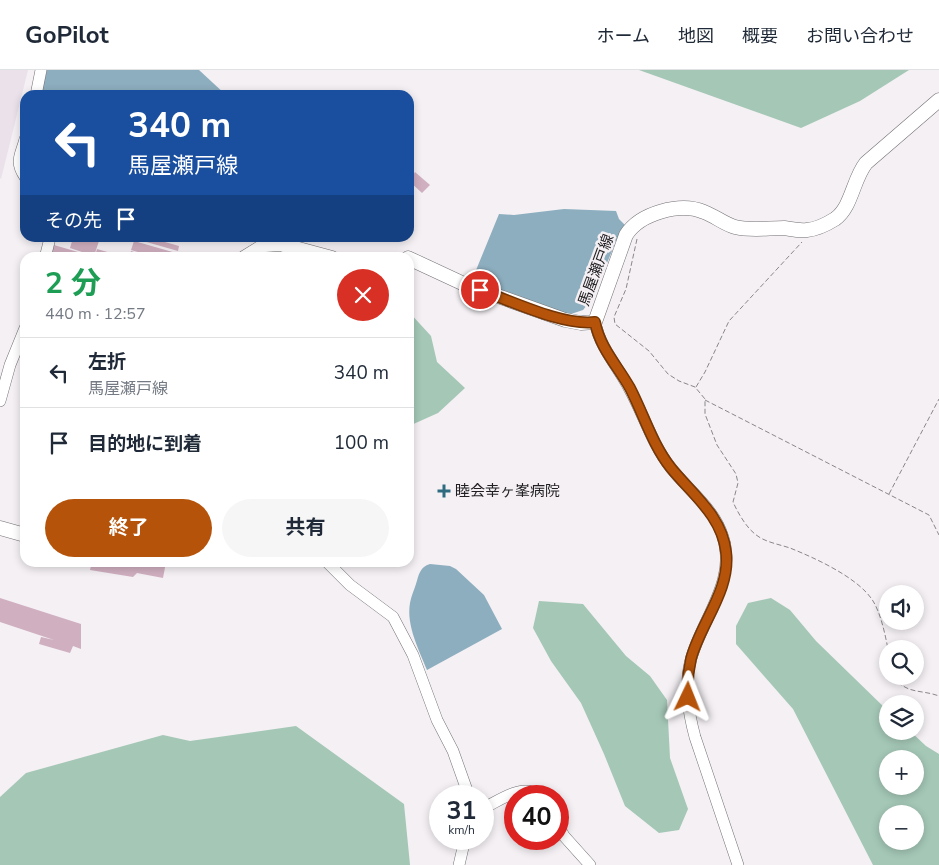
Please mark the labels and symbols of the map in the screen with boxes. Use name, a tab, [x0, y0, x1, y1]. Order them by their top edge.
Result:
street label: 馬屋瀬戸線	[574, 231, 618, 309]
pin	[459, 269, 501, 311]
place label: 睦会幸ヶ峯病院	[455, 481, 560, 501]
marker: 睦会幸ヶ峯病院	[437, 484, 451, 498]
position arrow	[661, 670, 713, 722]
speed limit sign: 40	[504, 785, 569, 850]

